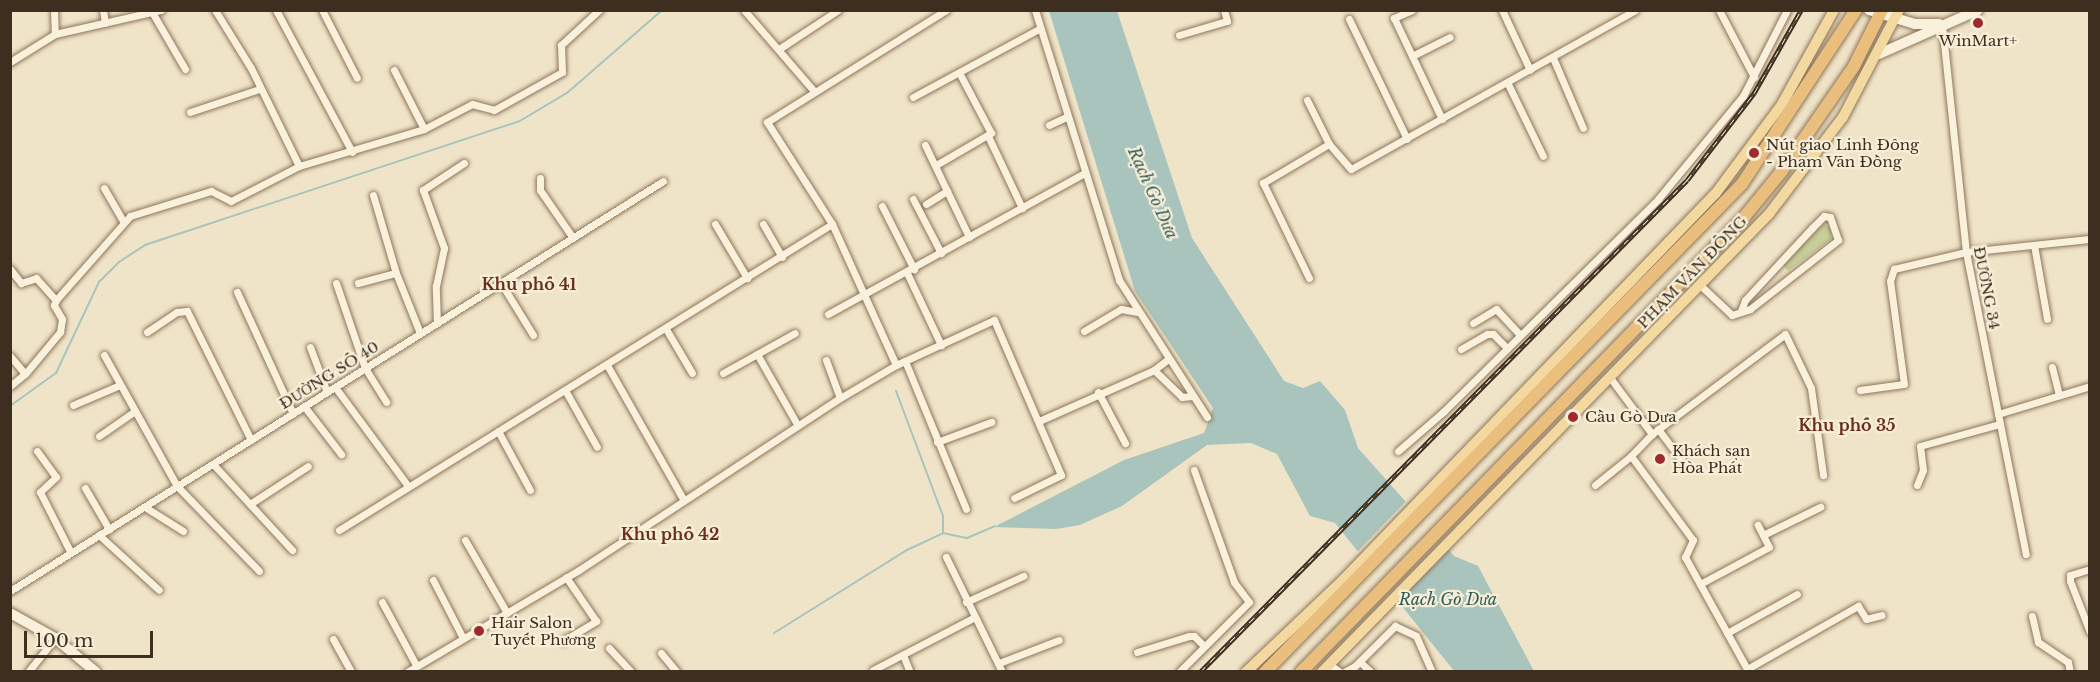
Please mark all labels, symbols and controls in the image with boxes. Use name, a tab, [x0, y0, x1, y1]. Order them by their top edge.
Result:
marker: WinMart+	[1971, 16, 1985, 30]
place label: WinMart+	[1939, 32, 2017, 50]
place label: Nút giao Linh Đông - Phạm Văn Đồng	[1766, 135, 1919, 170]
water label: Rạch Gò Dưa	[1124, 144, 1182, 242]
marker: Nút giao Linh Đông - Phạm Văn Đồng	[1747, 146, 1761, 160]
street label: PHẠM VĂN ĐỒNG	[1633, 212, 1751, 332]
street label: ĐƯỜNG 34	[1970, 245, 2004, 331]
district label: Khu phố 41	[481, 274, 577, 294]
street label: ĐƯỜNG SỐ 40	[276, 337, 382, 413]
place label: Cầu Gò Dưa	[1585, 408, 1677, 426]
marker: Cầu Gò Dưa	[1566, 410, 1580, 424]
district label: Khu phố 35	[1798, 415, 1896, 435]
place label: Khách sạn Hòa Phát	[1672, 441, 1750, 476]
marker: Khách sạn Hòa Phát	[1653, 452, 1667, 466]
district label: Khu phố 42	[621, 524, 719, 544]
water label: Rạch Gò Dưa	[1399, 589, 1497, 609]
place label: Hair Salon Tuyết Phương	[491, 613, 596, 648]
scale bar	[27, 619, 156, 657]
marker: Hair Salon Tuyết Phương	[472, 624, 486, 638]
text: 100 m	[35, 630, 93, 652]

